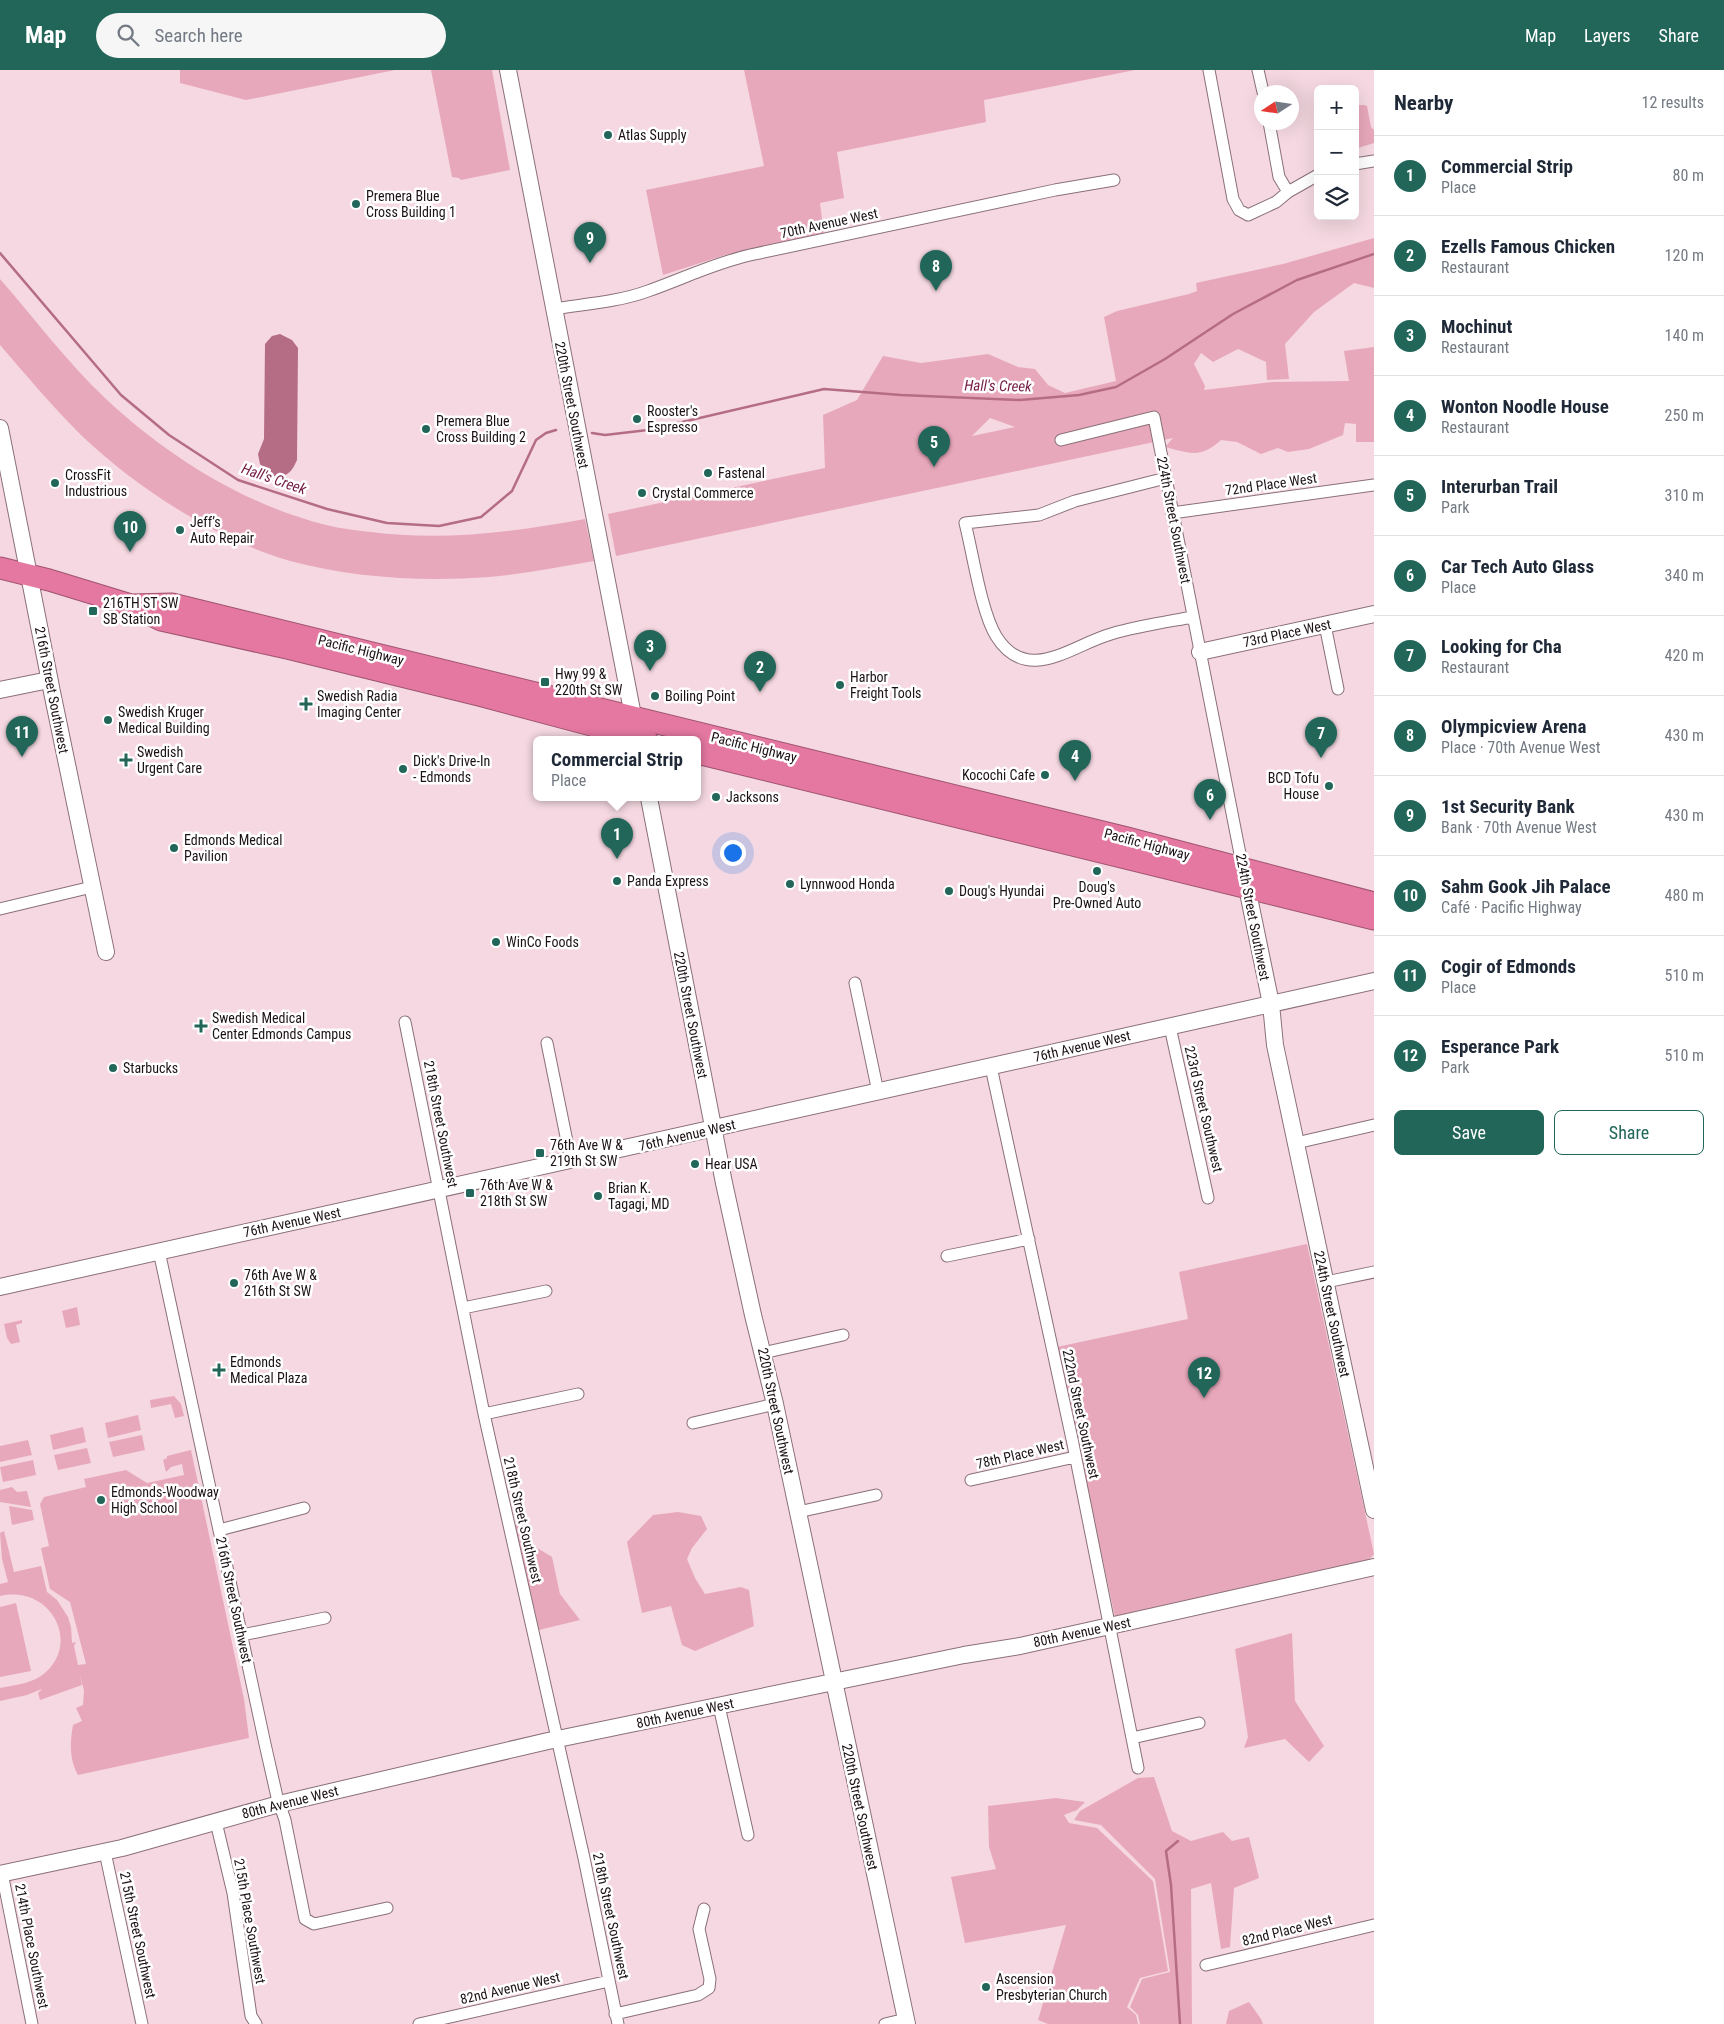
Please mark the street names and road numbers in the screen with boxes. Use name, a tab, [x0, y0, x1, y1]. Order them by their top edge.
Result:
street label: 70th Avenue West	[779, 205, 879, 241]
street label: 220th Street Southwest	[552, 340, 592, 470]
street label: 224th Street Southwest	[1154, 455, 1194, 585]
street label: 72nd Place West	[1224, 470, 1318, 498]
street label: 73rd Place West	[1242, 616, 1332, 650]
street label: 216th Street Southwest	[32, 625, 72, 755]
street label: Pacific Highway	[317, 632, 406, 668]
street label: Pacific Highway	[710, 729, 799, 765]
street label: Pacific Highway	[1103, 825, 1192, 863]
street label: 224th Street Southwest	[1233, 852, 1273, 982]
street label: 220th Street Southwest	[671, 950, 711, 1080]
street label: 76th Avenue West	[1032, 1027, 1132, 1065]
street label: 223rd Street Southwest	[1182, 1044, 1226, 1174]
street label: 218th Street Southwest	[421, 1059, 461, 1189]
street label: 76th Avenue West	[637, 1116, 737, 1154]
street label: 76th Avenue West	[242, 1204, 342, 1240]
street label: 224th Street Southwest	[1311, 1249, 1353, 1379]
street label: 220th Street Southwest	[755, 1346, 797, 1476]
street label: 222nd Street Southwest	[1059, 1348, 1103, 1480]
street label: 78th Place West	[975, 1436, 1065, 1472]
street label: 218th Street Southwest	[501, 1455, 545, 1585]
street label: 216th Street Southwest	[213, 1535, 255, 1665]
street label: 80th Avenue West	[1032, 1614, 1132, 1650]
street label: 80th Avenue West	[635, 1695, 735, 1731]
street label: 220th Street Southwest	[839, 1742, 881, 1872]
street label: 80th Avenue West	[240, 1782, 340, 1822]
street label: 218th Street Southwest	[590, 1851, 632, 1981]
street label: 215th Place Southwest	[231, 1857, 269, 1985]
street label: 215th Street Southwest	[117, 1870, 159, 2000]
street label: 214th Place Southwest	[12, 1882, 52, 2010]
street label: 82nd Place West	[1240, 1911, 1334, 1949]
street label: 82nd Avenue West	[459, 1969, 561, 2007]

